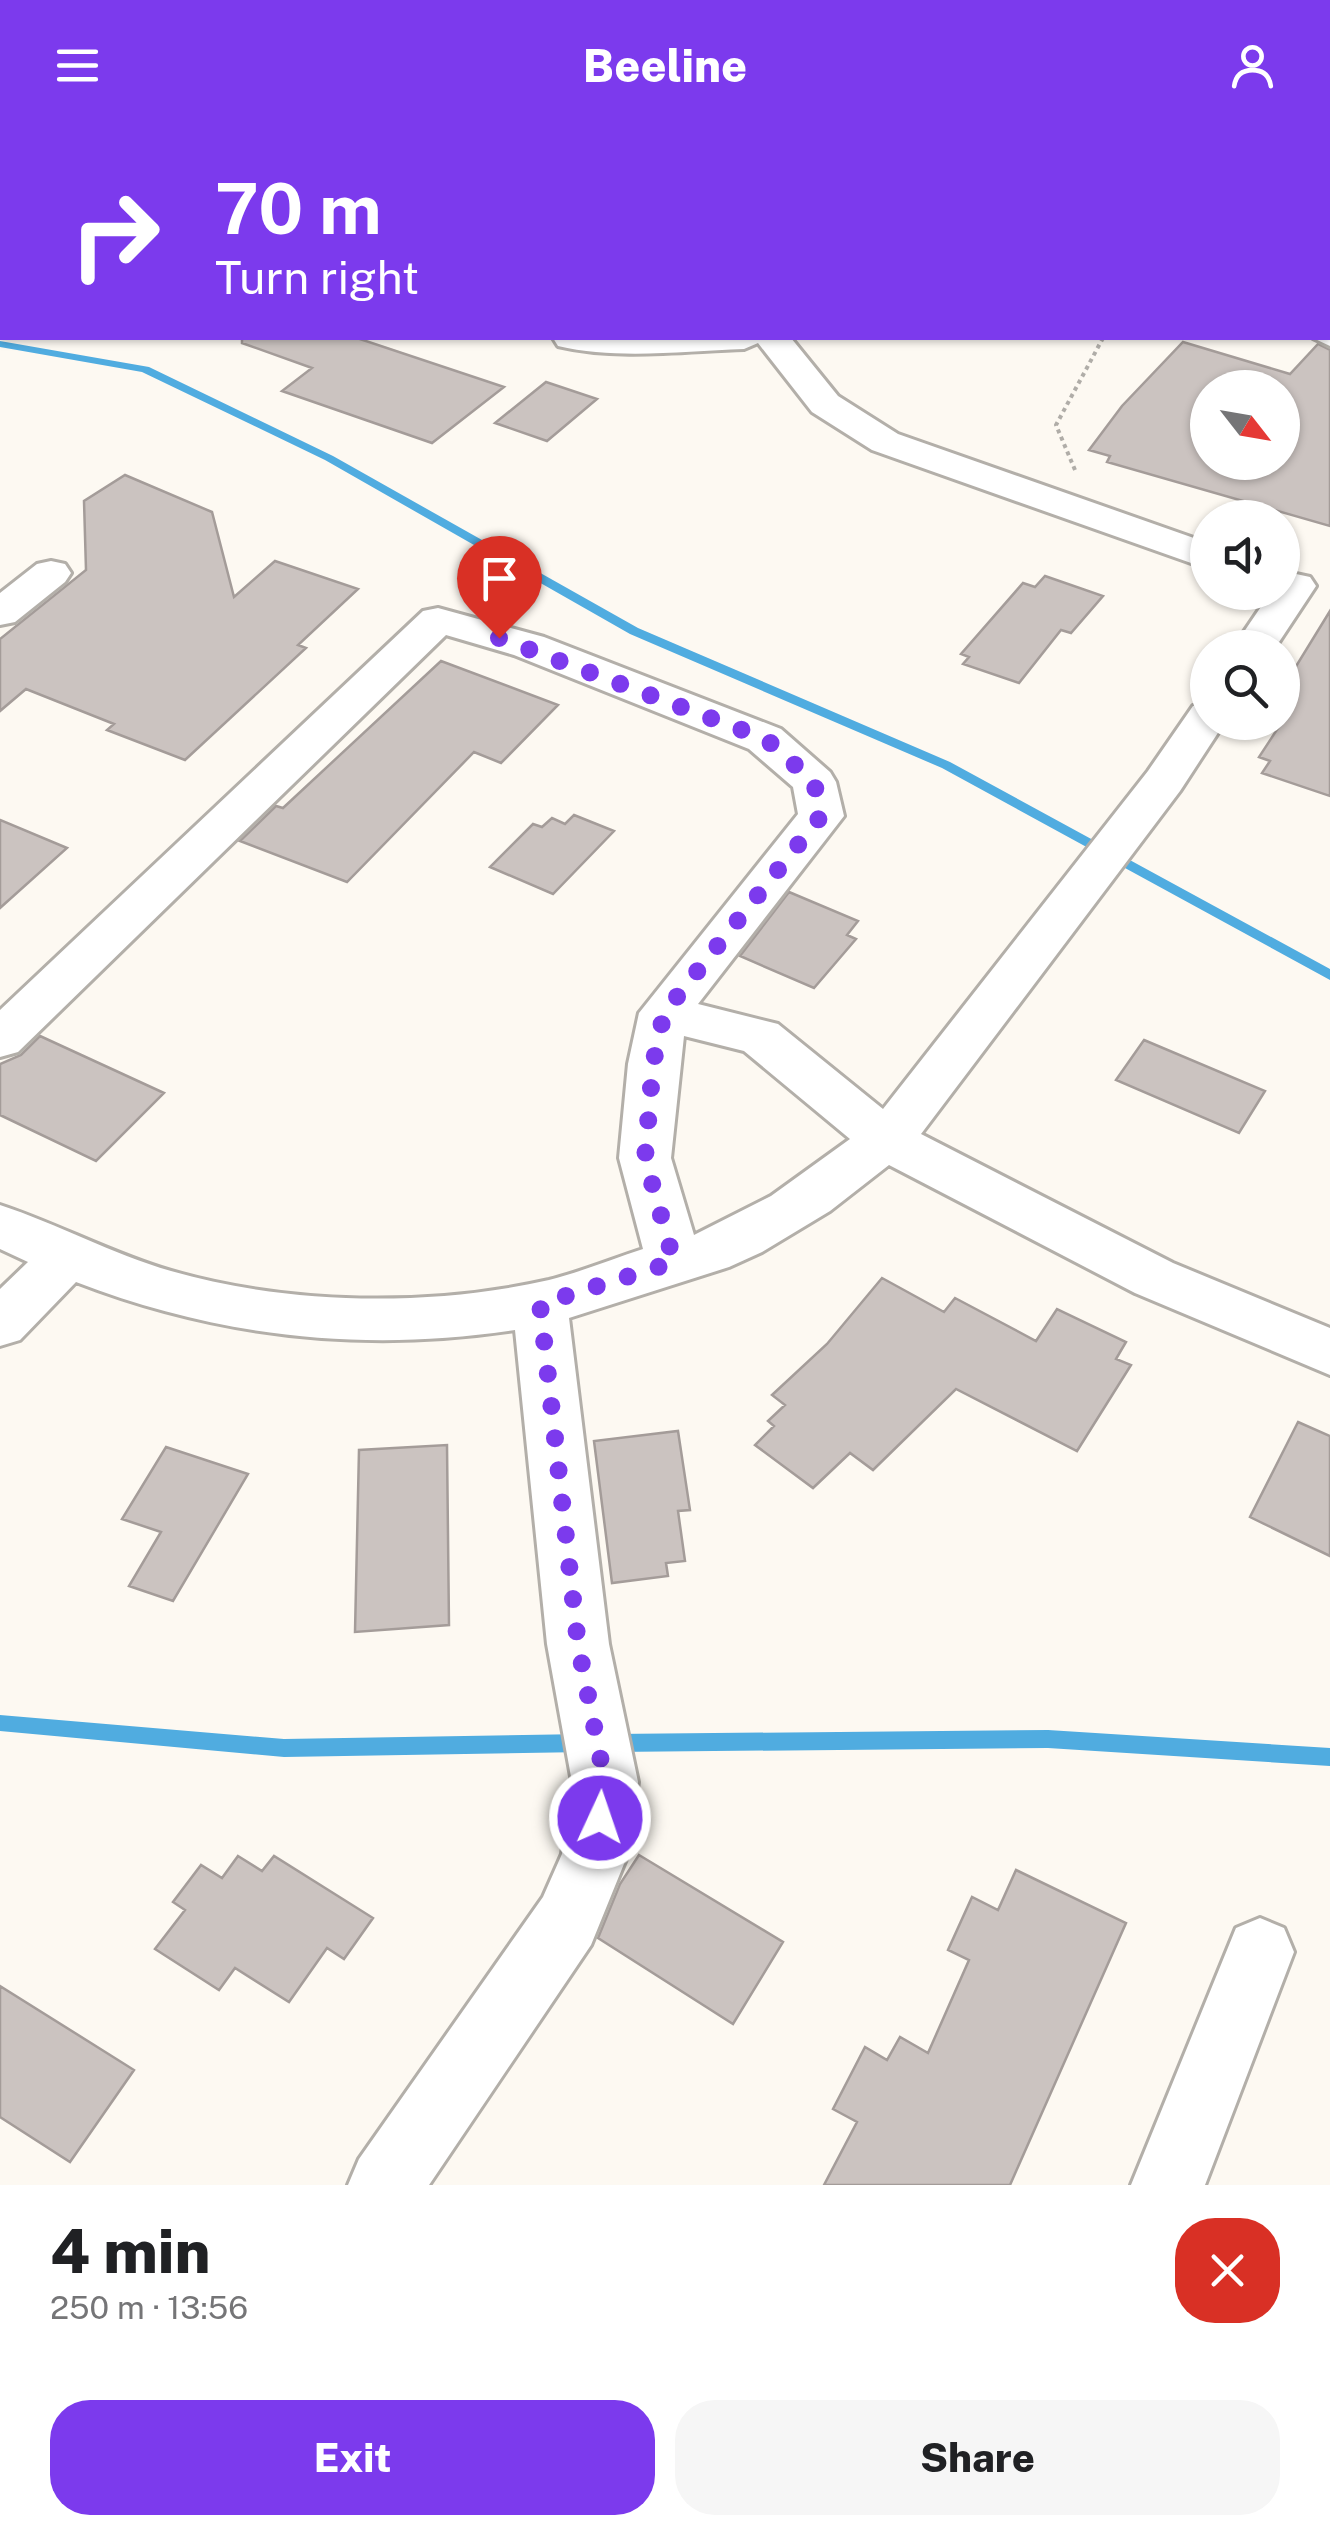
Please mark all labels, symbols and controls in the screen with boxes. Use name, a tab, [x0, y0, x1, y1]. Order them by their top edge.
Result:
icon: menu	[50, 38, 105, 93]
icon: person	[1225, 38, 1280, 93]
text: Beeline	[583, 39, 747, 92]
text: 70 m	[215, 167, 382, 250]
icon: right	[50, 170, 180, 300]
text: Turn right	[215, 251, 419, 304]
north arrow	[1190, 370, 1300, 480]
map controls	[1190, 370, 1300, 740]
button: sound	[1190, 500, 1300, 610]
pin	[457, 536, 542, 639]
icon: arrive	[472, 551, 527, 606]
button: search	[1190, 630, 1300, 740]
position arrow	[548, 1766, 652, 1870]
text: 4 min	[50, 2216, 210, 2287]
button: close	[1175, 2218, 1280, 2323]
text: 250 m · 13:56	[50, 2289, 248, 2326]
button: Exit	[50, 2400, 655, 2515]
button: Share	[675, 2400, 1280, 2515]

